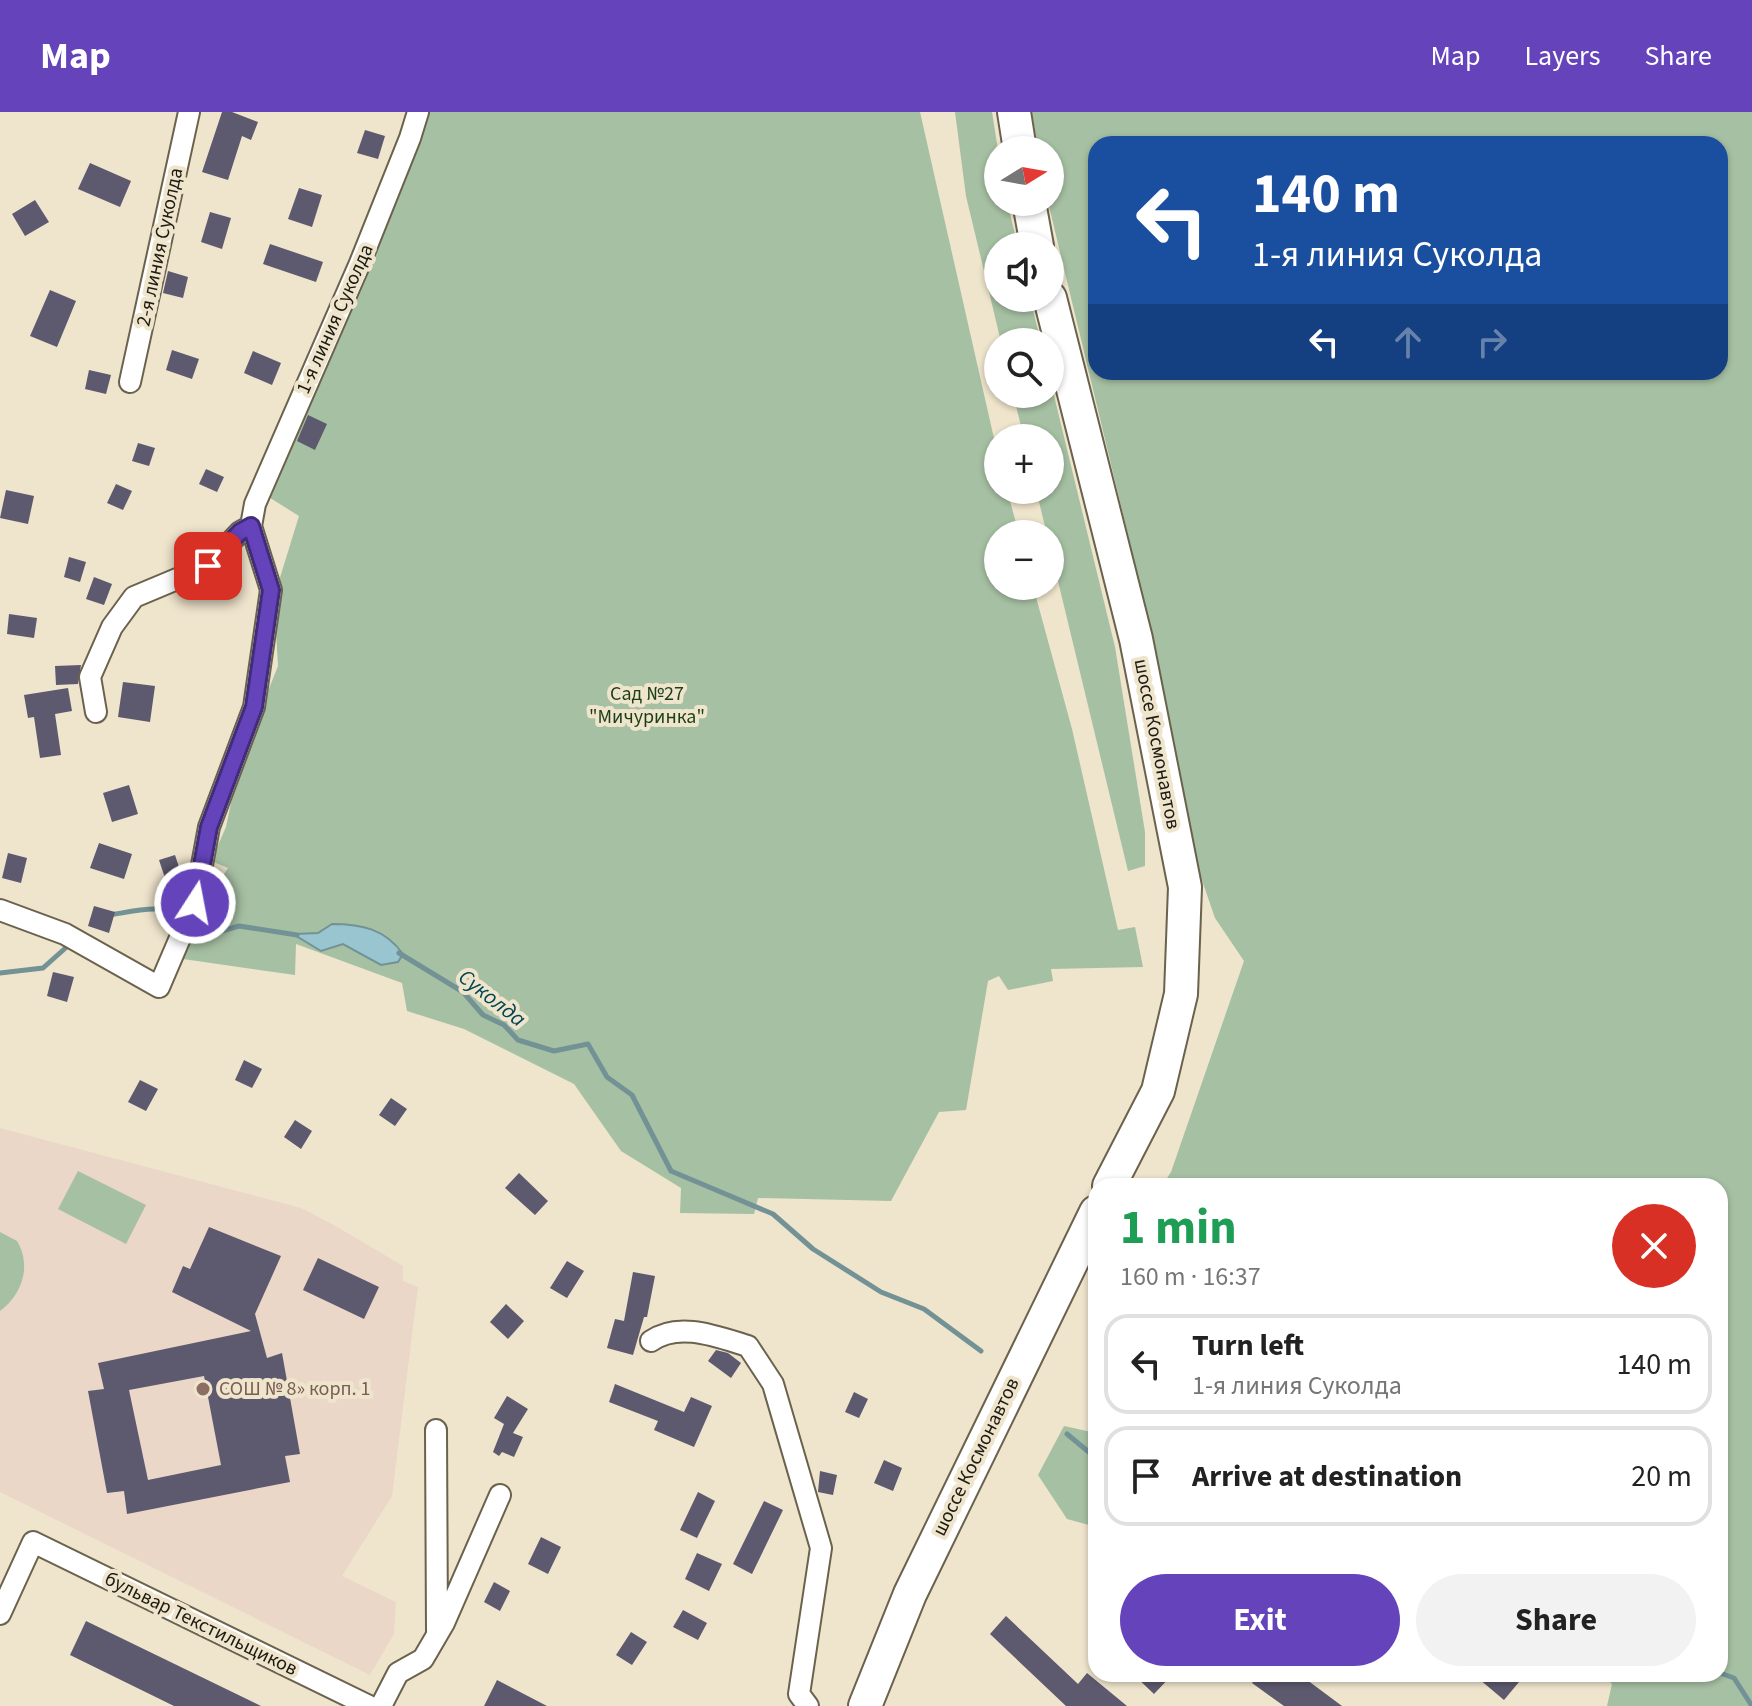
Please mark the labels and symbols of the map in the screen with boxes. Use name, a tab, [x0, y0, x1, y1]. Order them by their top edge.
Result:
north arrow	[984, 136, 1064, 216]
street label: 2-я линия Суколда	[130, 165, 190, 329]
street label: 1-я линия Суколда	[289, 240, 381, 398]
pin	[174, 532, 242, 600]
street label: шоссе Космонавтов	[1127, 656, 1187, 832]
park label: Сад №27 "Мичуринка"	[589, 680, 705, 731]
position arrow	[153, 861, 237, 945]
water label: Суколда	[451, 961, 533, 1035]
street label: шоссе Космонавтов	[926, 1373, 1026, 1541]
place label: СОШ № 8» корп. 1	[219, 1375, 371, 1403]
marker: СОШ № 8» корп. 1	[194, 1380, 212, 1398]
street label: бульвар Текстильщиков	[100, 1565, 302, 1683]

